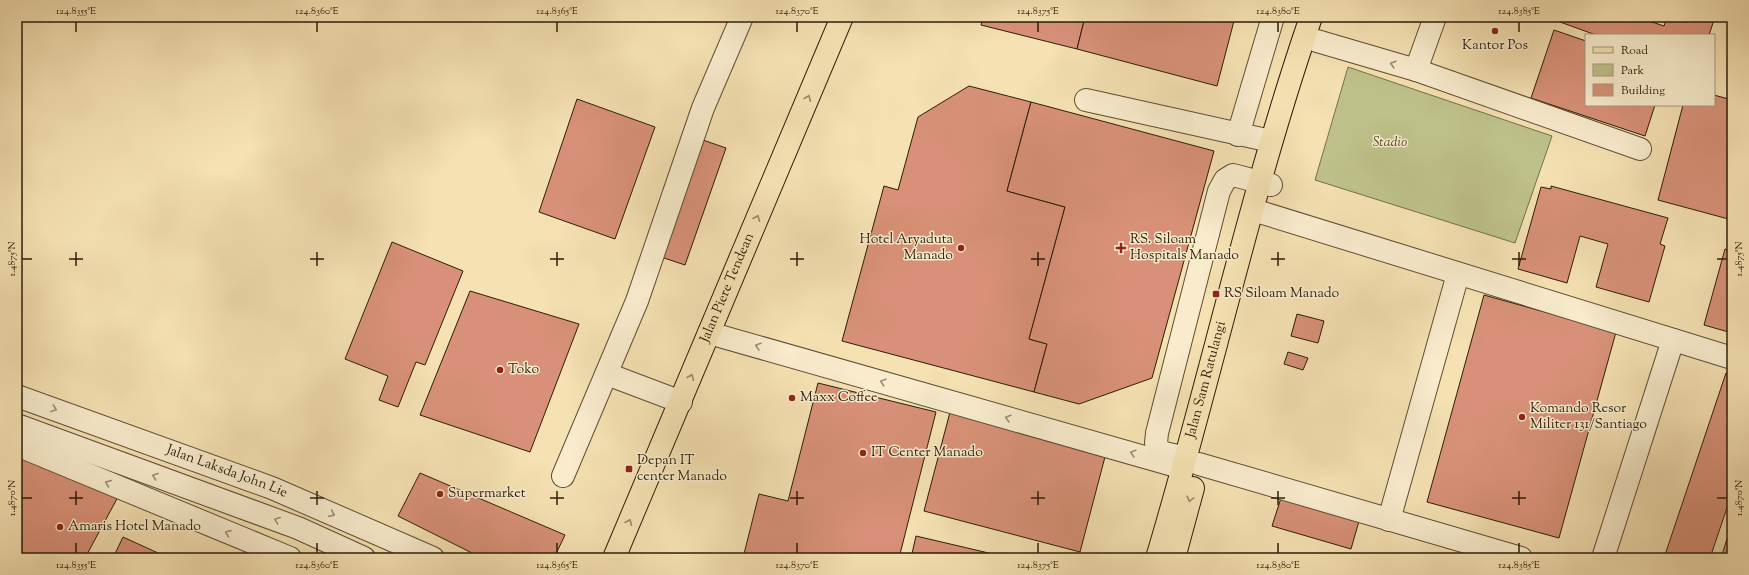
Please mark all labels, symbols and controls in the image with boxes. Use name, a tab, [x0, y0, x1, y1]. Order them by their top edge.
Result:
text: 124.8355°E	[56, 4, 96, 19]
text: 124.8360°E	[295, 4, 339, 19]
text: 124.8365°E	[536, 4, 578, 19]
text: 124.8370°E	[775, 4, 819, 19]
text: 124.8375°E	[1017, 4, 1059, 19]
text: 124.8380°E	[1256, 4, 1300, 19]
text: 124.8385°E	[1498, 4, 1540, 19]
marker: Kantor Pos	[1490, 26, 1500, 36]
legend	[1585, 34, 1715, 106]
place label: Kantor Pos	[1462, 36, 1528, 56]
text: Road	[1621, 42, 1648, 60]
one-way arrow	[1389, 60, 1396, 69]
text: Park	[1621, 62, 1644, 80]
text: Building	[1621, 82, 1665, 100]
one-way arrow	[803, 95, 811, 102]
park label: Stadio	[1373, 133, 1407, 153]
one-way arrow	[753, 215, 761, 222]
street label: Jalan Piere Tendean	[695, 230, 760, 347]
place label: Hotel Aryaduta Manado	[860, 230, 954, 266]
place label: RS. Siloam Hospitals Manado	[1130, 230, 1239, 266]
text: 1.4875°N	[5, 242, 20, 276]
marker: RS. Siloam Hospitals Manado	[1115, 242, 1127, 254]
text: 1.4875°N	[1732, 242, 1747, 276]
marker: Hotel Aryaduta Manado	[956, 243, 966, 253]
place label: RS Siloam Manado	[1224, 284, 1340, 304]
marker: RS Siloam Manado	[1211, 289, 1221, 299]
street label: Jalan Sam Ratulangi	[1181, 319, 1232, 441]
one-way arrow	[754, 342, 761, 351]
place label: Toko	[508, 360, 540, 380]
marker: Toko	[495, 365, 505, 375]
one-way arrow	[686, 373, 694, 381]
one-way arrow	[879, 378, 886, 387]
place label: Maxx Coffee	[800, 388, 877, 408]
marker: Maxx Coffee	[787, 393, 797, 403]
place label: Komando Resor Militer 131/Santiago	[1530, 399, 1647, 435]
one-way arrow	[50, 405, 57, 413]
marker: Komando Resor Militer 131/Santiago	[1517, 412, 1527, 422]
one-way arrow	[1004, 414, 1011, 423]
street label: Jalan Laksda John Lie	[162, 440, 290, 503]
place label: IT Center Manado	[871, 443, 983, 463]
marker: IT Center Manado	[858, 448, 868, 458]
one-way arrow	[1129, 450, 1136, 458]
place label: Depan IT center Manado	[637, 451, 727, 487]
marker: Depan IT center Manado	[624, 464, 634, 474]
one-way arrow	[151, 472, 158, 480]
text: 1.4870°N	[5, 480, 20, 516]
one-way arrow	[104, 480, 112, 488]
text: 1.4870°N	[1732, 480, 1747, 516]
place label: Supermarket	[448, 484, 526, 504]
marker: Supermarket	[435, 489, 445, 499]
one-way arrow	[1186, 495, 1195, 502]
one-way arrow	[328, 509, 336, 517]
one-way arrow	[273, 516, 280, 525]
place label: Amaris Hotel Manado	[68, 517, 201, 537]
one-way arrow	[624, 519, 632, 527]
marker: Amaris Hotel Manado	[55, 522, 65, 532]
one-way arrow	[225, 529, 232, 537]
text: 124.8355°E	[56, 558, 96, 573]
text: 124.8360°E	[295, 558, 339, 573]
text: 124.8365°E	[536, 558, 578, 573]
text: 124.8370°E	[775, 558, 819, 573]
text: 124.8375°E	[1017, 558, 1059, 573]
text: 124.8380°E	[1256, 558, 1300, 573]
text: 124.8385°E	[1498, 558, 1540, 573]

